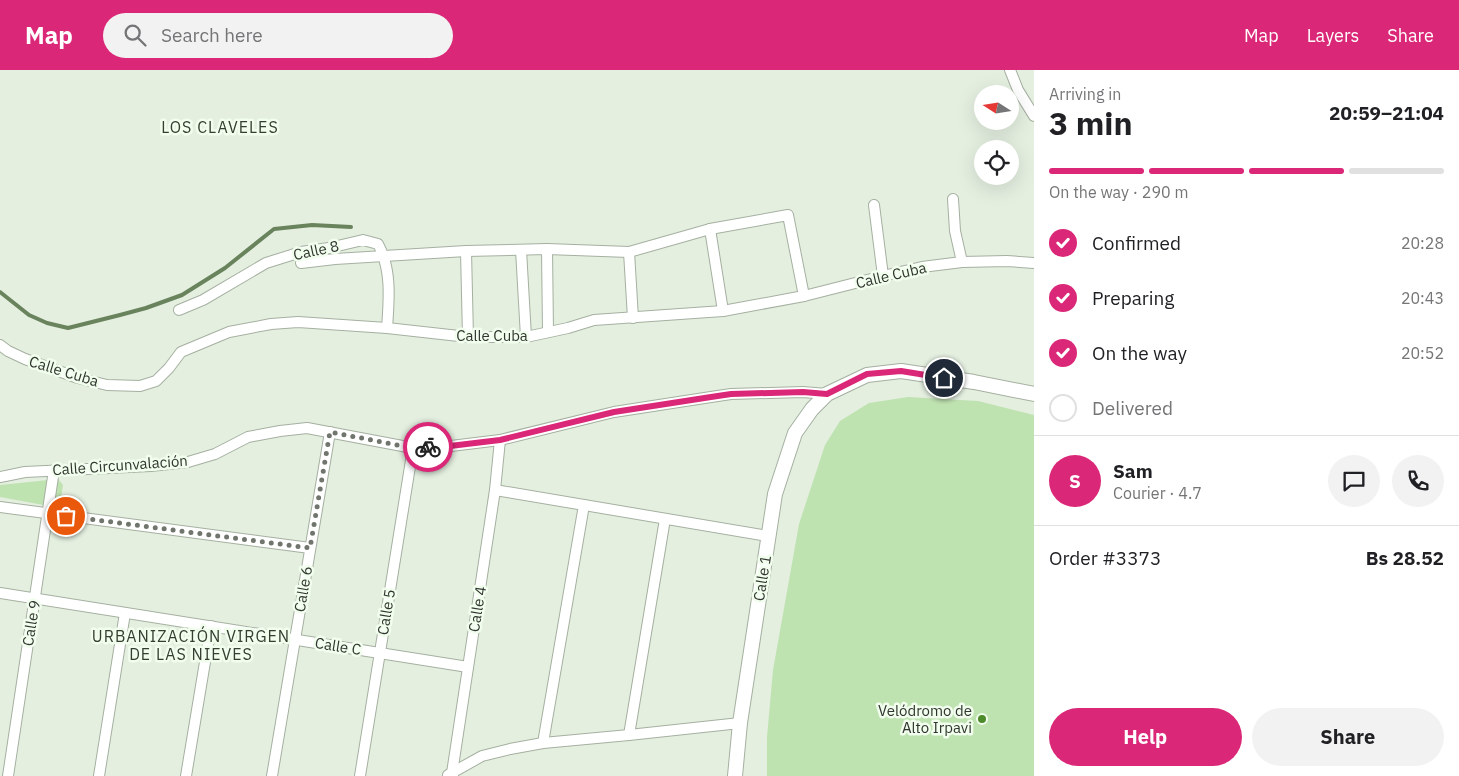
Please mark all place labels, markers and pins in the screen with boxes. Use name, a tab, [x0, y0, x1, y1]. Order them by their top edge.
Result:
pin	[923, 357, 965, 399]
pin	[45, 495, 87, 537]
place label: Velódromo de Alto Irpavi	[878, 701, 972, 737]
marker: Velódromo de Alto Irpavi	[976, 713, 988, 725]

